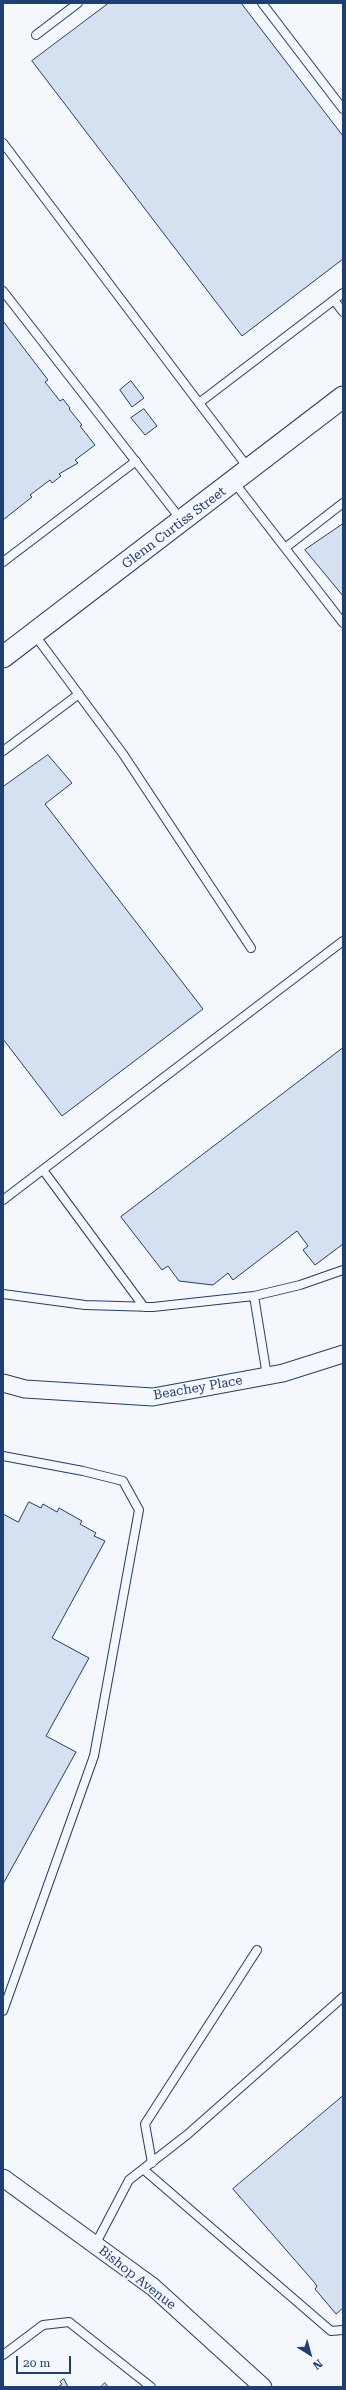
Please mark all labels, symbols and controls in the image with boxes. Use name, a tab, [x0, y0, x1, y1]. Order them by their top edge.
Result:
street label: Glenn Curtiss Street	[119, 484, 229, 572]
street label: Beachey Place	[152, 1373, 244, 1403]
street label: Bishop Avenue	[95, 2243, 179, 2313]
north arrow	[290, 2334, 330, 2374]
scale bar	[18, 2348, 73, 2374]
text: 20 m	[23, 2356, 50, 2370]
text: N	[310, 2356, 325, 2372]

